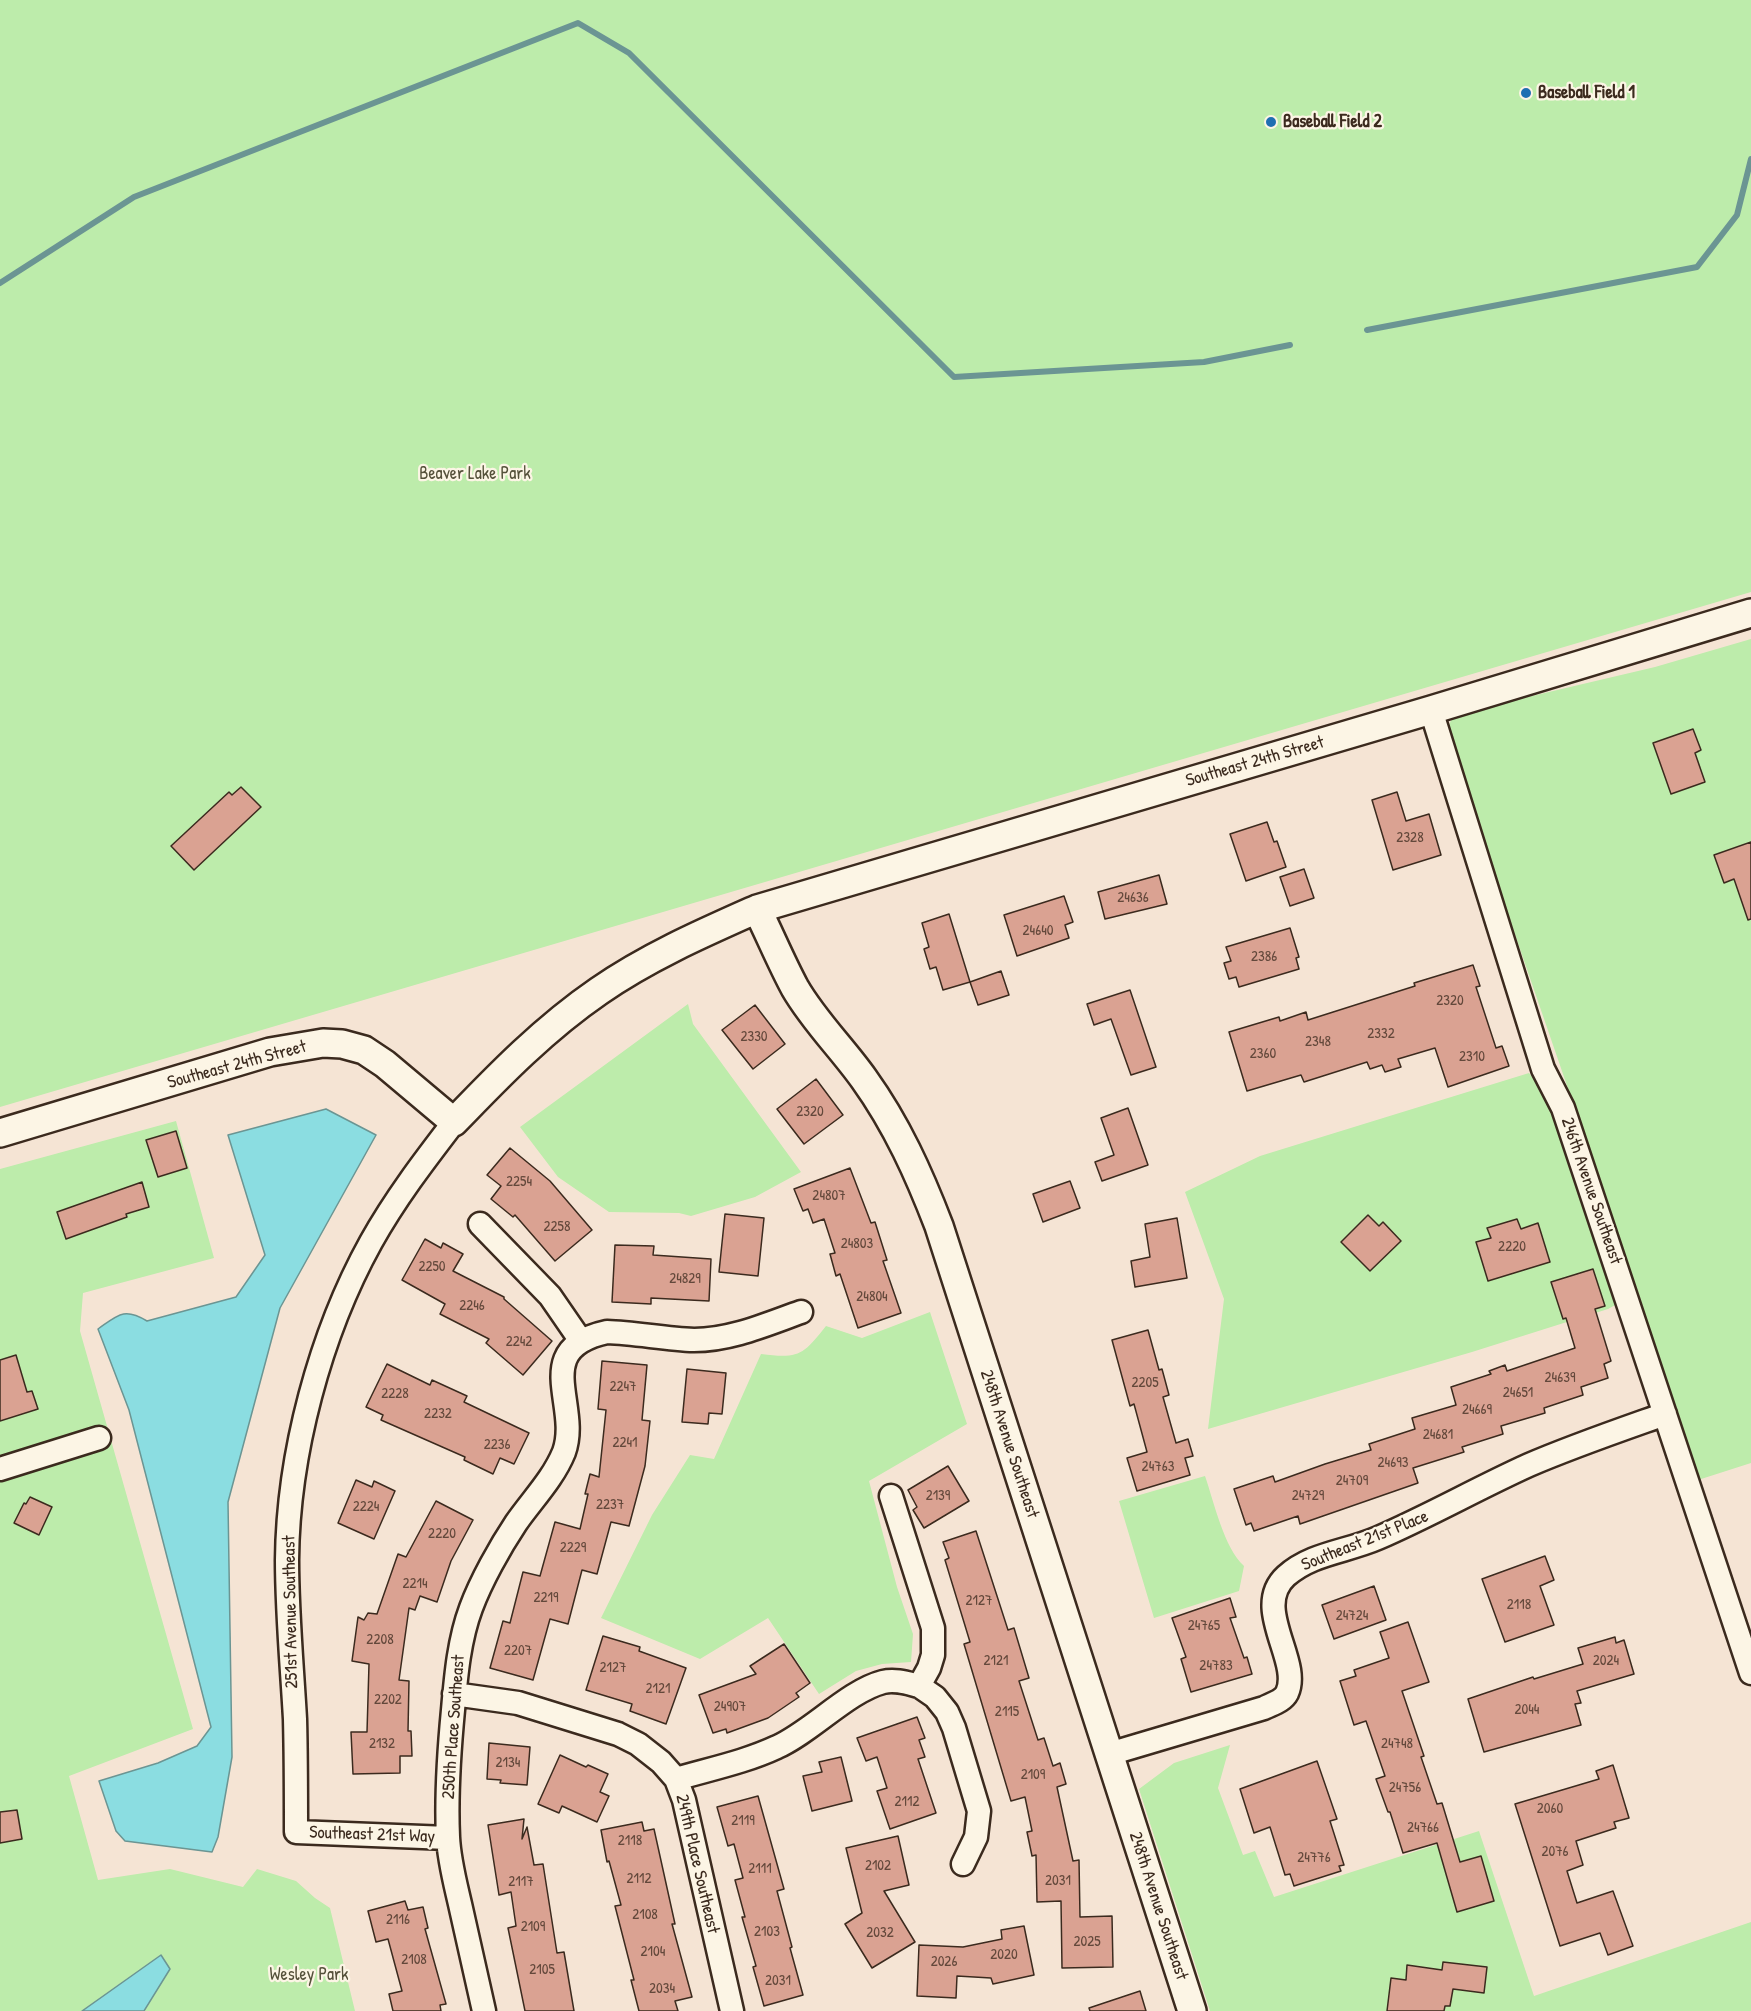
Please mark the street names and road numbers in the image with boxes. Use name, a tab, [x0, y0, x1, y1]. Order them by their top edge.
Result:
street label: Southeast 24th Street	[1183, 732, 1327, 792]
street label: Southeast 24th Street	[165, 1036, 309, 1094]
street label: 246th Avenue Southeast	[1556, 1115, 1626, 1267]
street label: 248th Avenue Southeast	[975, 1367, 1043, 1521]
street label: Southeast 21st Place	[1298, 1506, 1432, 1576]
street label: 251st Avenue Southeast	[279, 1535, 303, 1689]
street label: 250th Place Southeast	[438, 1654, 470, 1800]
street label: 249th Place Southeast	[670, 1792, 724, 1936]
street label: Southeast 21st Way	[309, 1822, 435, 1848]
street label: 248th Avenue Southeast	[1124, 1829, 1192, 1983]

